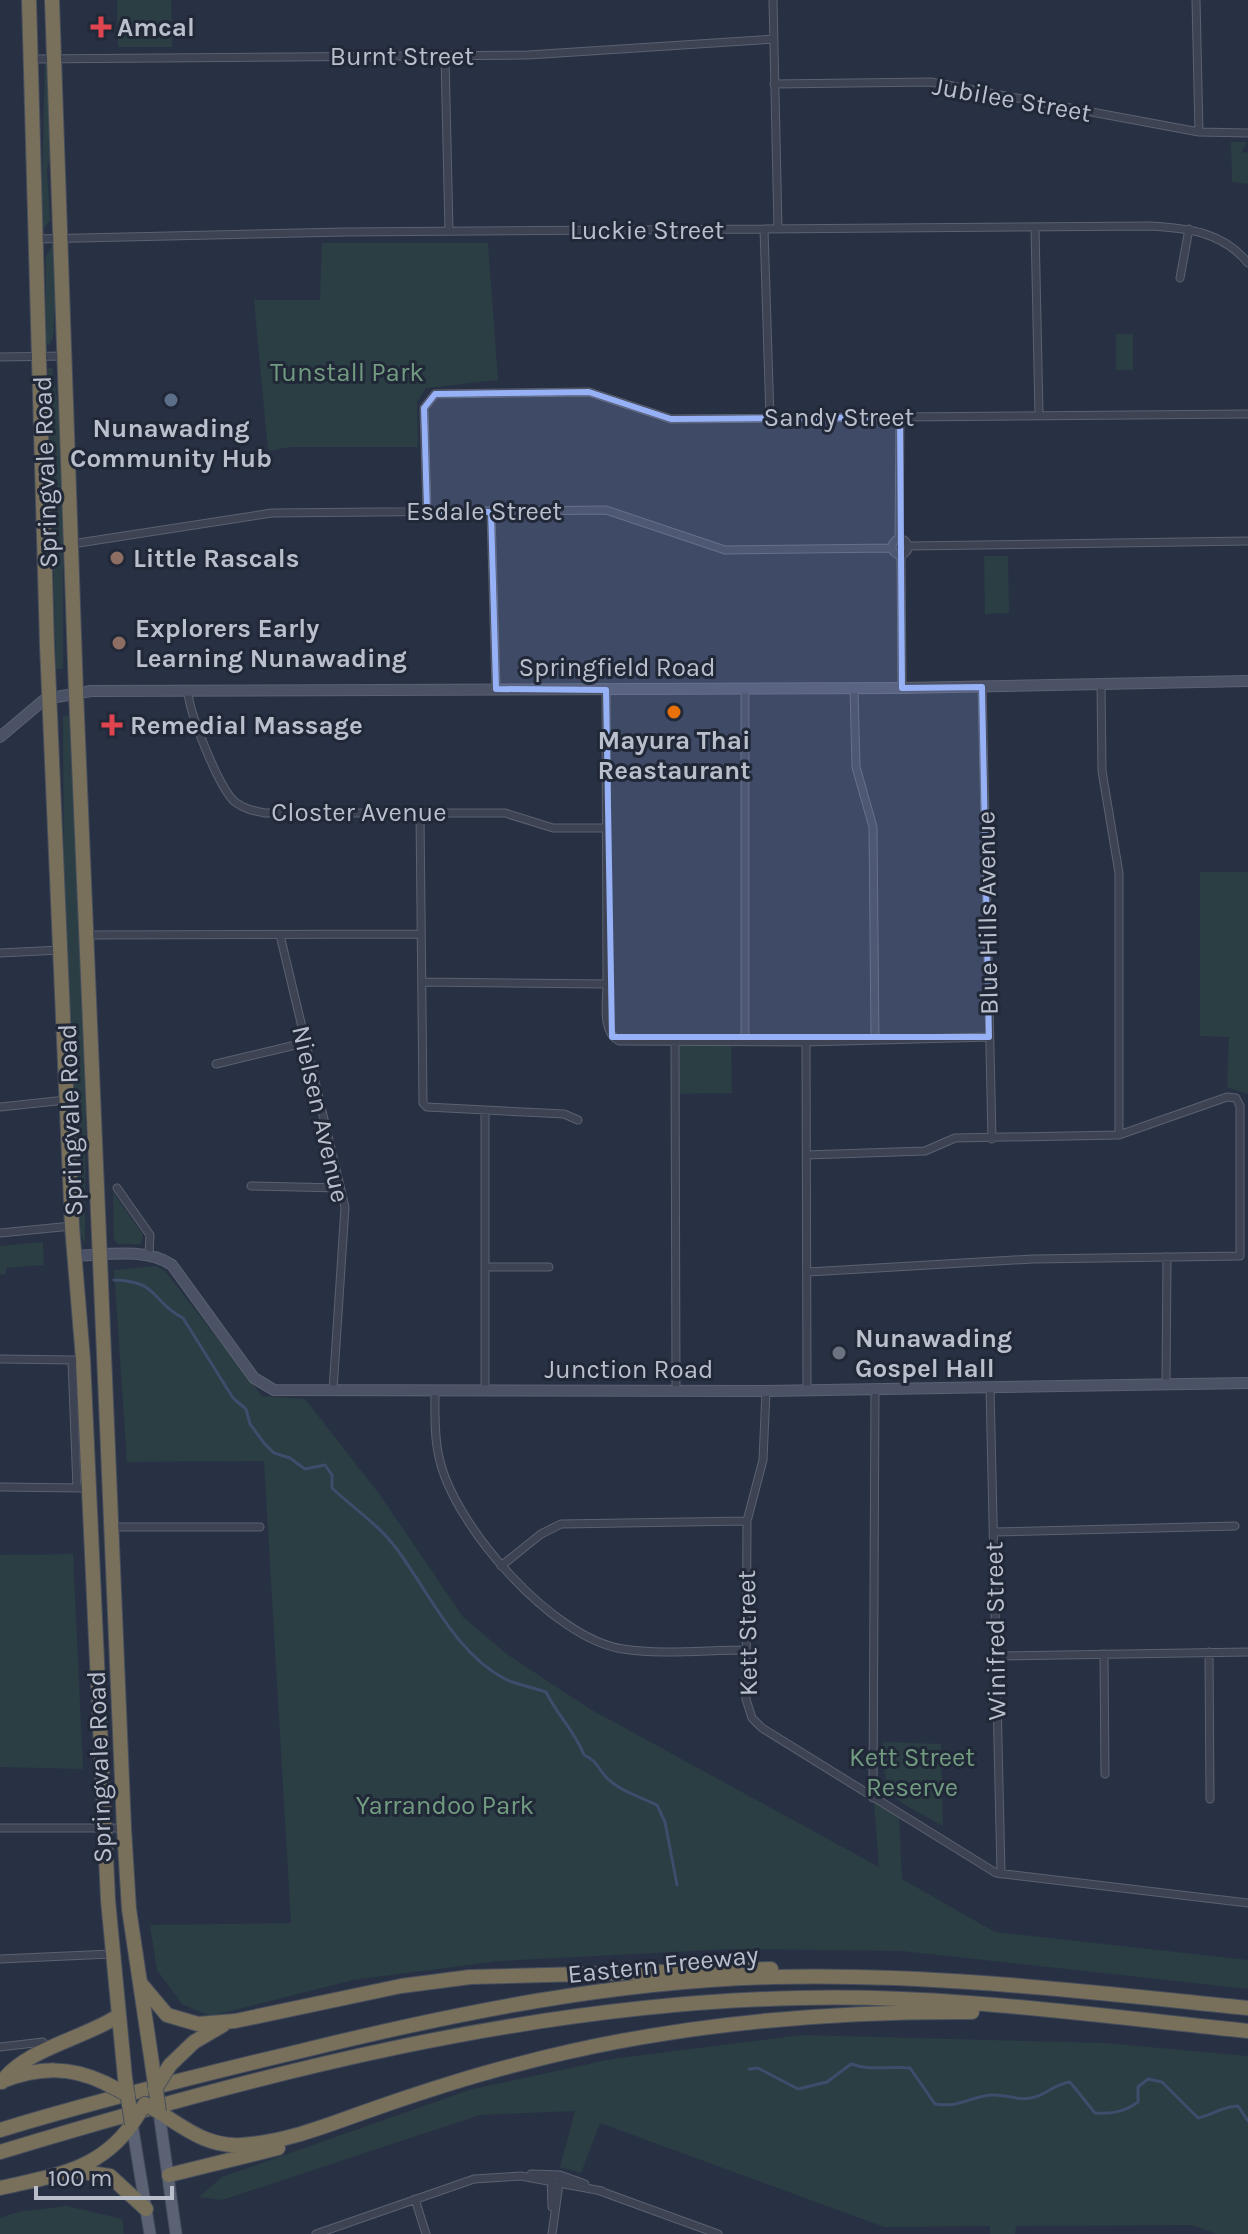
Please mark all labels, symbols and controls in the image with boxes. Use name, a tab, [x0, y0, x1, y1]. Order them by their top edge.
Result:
place label: Amcal	[117, 12, 195, 43]
marker: Amcal	[92, 18, 110, 36]
street label: Burnt Street	[330, 41, 474, 72]
street label: Jubilee Street	[930, 70, 1094, 129]
street label: Luckie Street	[570, 215, 725, 246]
park label: Tunstall Park	[270, 357, 424, 388]
street label: Springvale Road	[27, 375, 64, 569]
marker: Nunawading Community Hub	[162, 391, 180, 409]
street label: Sandy Street	[764, 402, 915, 433]
place label: Nunawading Community Hub	[70, 413, 272, 474]
street label: Esdale Street	[406, 496, 562, 527]
place label: Little Rascals	[133, 543, 299, 574]
marker: Little Rascals	[108, 549, 126, 567]
place label: Explorers Early Learning Nunawading	[135, 613, 407, 674]
marker: Explorers Early Learning Nunawading	[110, 634, 128, 652]
street label: Springfield Road	[518, 652, 716, 683]
marker: Mayura Thai Reastaurant	[665, 703, 683, 721]
place label: Remedial Massage	[130, 710, 363, 741]
marker: Remedial Massage	[101, 714, 123, 736]
place label: Mayura Thai Reastaurant	[597, 725, 751, 786]
street label: Closter Avenue	[271, 797, 447, 828]
street label: Blue Hills Avenue	[970, 811, 1005, 1015]
street label: Springvale Road	[52, 1023, 89, 1217]
street label: Nielsen Avenue	[285, 1023, 356, 1206]
place label: Nunawading Gospel Hall	[855, 1323, 1012, 1384]
marker: Nunawading Gospel Hall	[830, 1344, 848, 1362]
street label: Junction Road	[545, 1354, 713, 1385]
street label: Winifred Street	[978, 1541, 1013, 1721]
street label: Kett Street	[731, 1569, 764, 1696]
street label: Springvale Road	[81, 1670, 118, 1864]
park label: Kett Street Reserve	[849, 1742, 975, 1803]
park label: Yarrandoo Park	[356, 1790, 534, 1821]
street label: Eastern Freeway	[566, 1939, 760, 1990]
scale bar	[36, 2150, 172, 2200]
text: 100 m	[48, 2164, 113, 2192]

